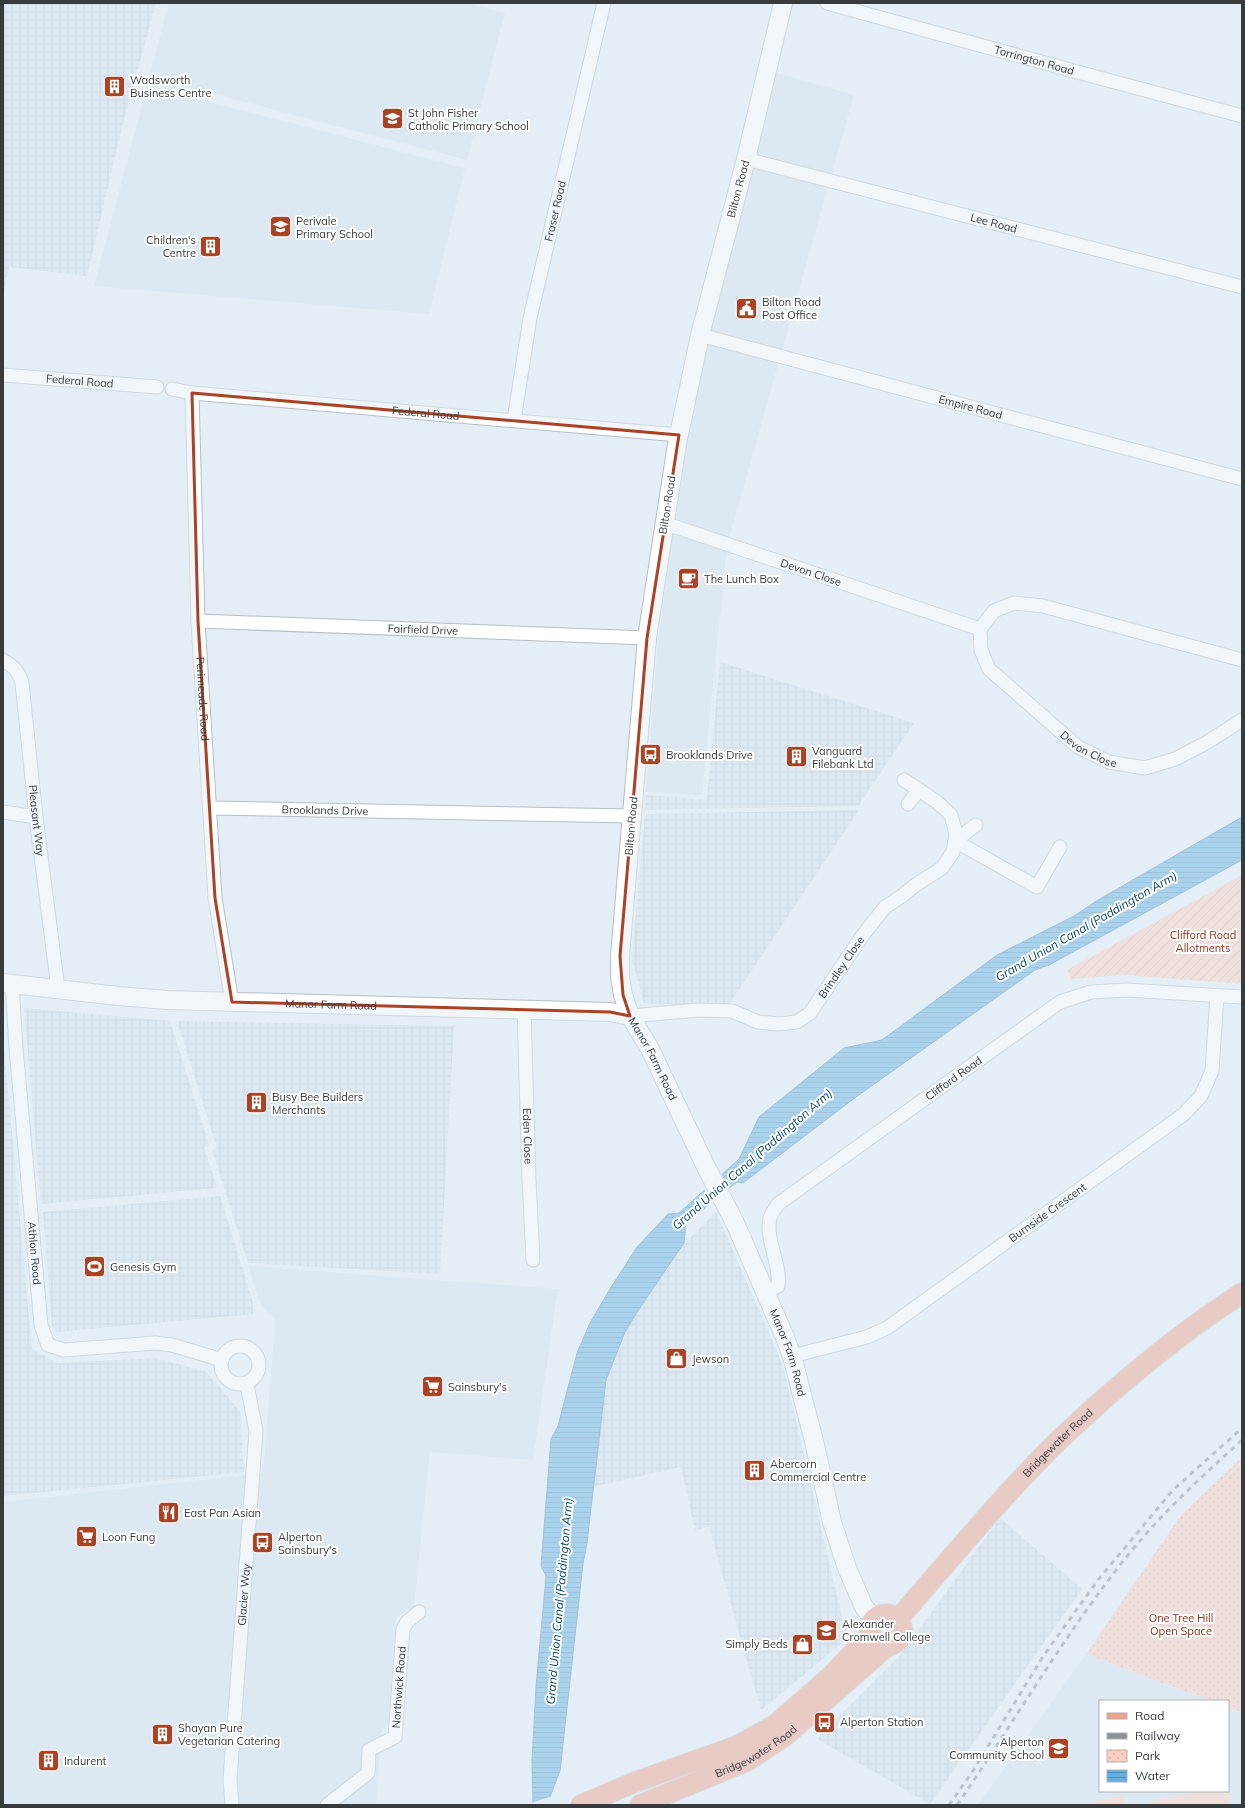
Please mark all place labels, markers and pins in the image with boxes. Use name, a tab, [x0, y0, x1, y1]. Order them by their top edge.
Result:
building icon: Wadsworth Business Centre	[102, 73, 128, 99]
place label: Wadsworth Business Centre	[130, 73, 211, 100]
school or university icon: St John Fisher Catholic Primary School	[380, 106, 406, 132]
place label: St John Fisher Catholic Primary School	[408, 106, 529, 133]
school or university icon: Perivale Primary School	[267, 214, 293, 240]
place label: Perivale Primary School	[296, 214, 373, 241]
place label: Children's Centre	[146, 233, 196, 260]
building icon: Children's Centre	[198, 233, 224, 259]
public building icon: Bilton Road Post Office	[734, 295, 760, 321]
place label: Bilton Road Post Office	[762, 295, 821, 322]
cafe icon: The Lunch Box	[676, 566, 702, 592]
place label: The Lunch Box	[704, 572, 779, 586]
bus stop icon: Brooklands Drive	[637, 742, 663, 768]
building icon: Vanguard Filebank Ltd	[784, 744, 810, 770]
place label: Vanguard Filebank Ltd	[812, 744, 874, 771]
place label: Brooklands Drive	[666, 748, 753, 762]
building icon: Busy Bee Builders Merchants	[243, 1090, 269, 1116]
place label: Busy Bee Builders Merchants	[272, 1090, 363, 1117]
sports icon: Genesis Gym	[81, 1254, 107, 1280]
place label: Genesis Gym	[110, 1260, 176, 1274]
shop icon: Jewson	[663, 1346, 689, 1372]
place label: Jewson	[692, 1352, 729, 1366]
supermarket icon: Sainsbury's	[419, 1374, 445, 1400]
place label: Sainsbury's	[448, 1380, 507, 1394]
building icon: Abercorn Commercial Centre	[742, 1457, 768, 1483]
place label: Abercorn Commercial Centre	[770, 1457, 866, 1484]
restaurant icon: East Pan Asian	[156, 1500, 182, 1526]
place label: East Pan Asian	[184, 1506, 261, 1520]
supermarket icon: Loon Fung	[74, 1524, 100, 1550]
place label: Loon Fung	[102, 1530, 155, 1544]
bus stop icon: Alperton Sainsbury's	[249, 1530, 275, 1556]
place label: Alperton Sainsbury's	[278, 1530, 337, 1557]
school or university icon: Alexander Cromwell College	[813, 1617, 839, 1643]
place label: Alexander Cromwell College	[842, 1617, 930, 1644]
shop icon: Simply Beds	[790, 1631, 816, 1657]
place label: Simply Beds	[725, 1637, 788, 1651]
bus stop icon: Alperton Station	[811, 1709, 837, 1735]
place label: Alperton Station	[840, 1715, 923, 1729]
building icon: Shayan Pure Vegetarian Catering	[150, 1721, 176, 1747]
place label: Shayan Pure Vegetarian Catering	[178, 1721, 280, 1748]
place label: Alperton Community School	[949, 1735, 1044, 1762]
school or university icon: Alperton Community School	[1046, 1735, 1072, 1761]
building icon: Indurent	[35, 1748, 61, 1774]
place label: Indurent	[64, 1754, 107, 1768]

